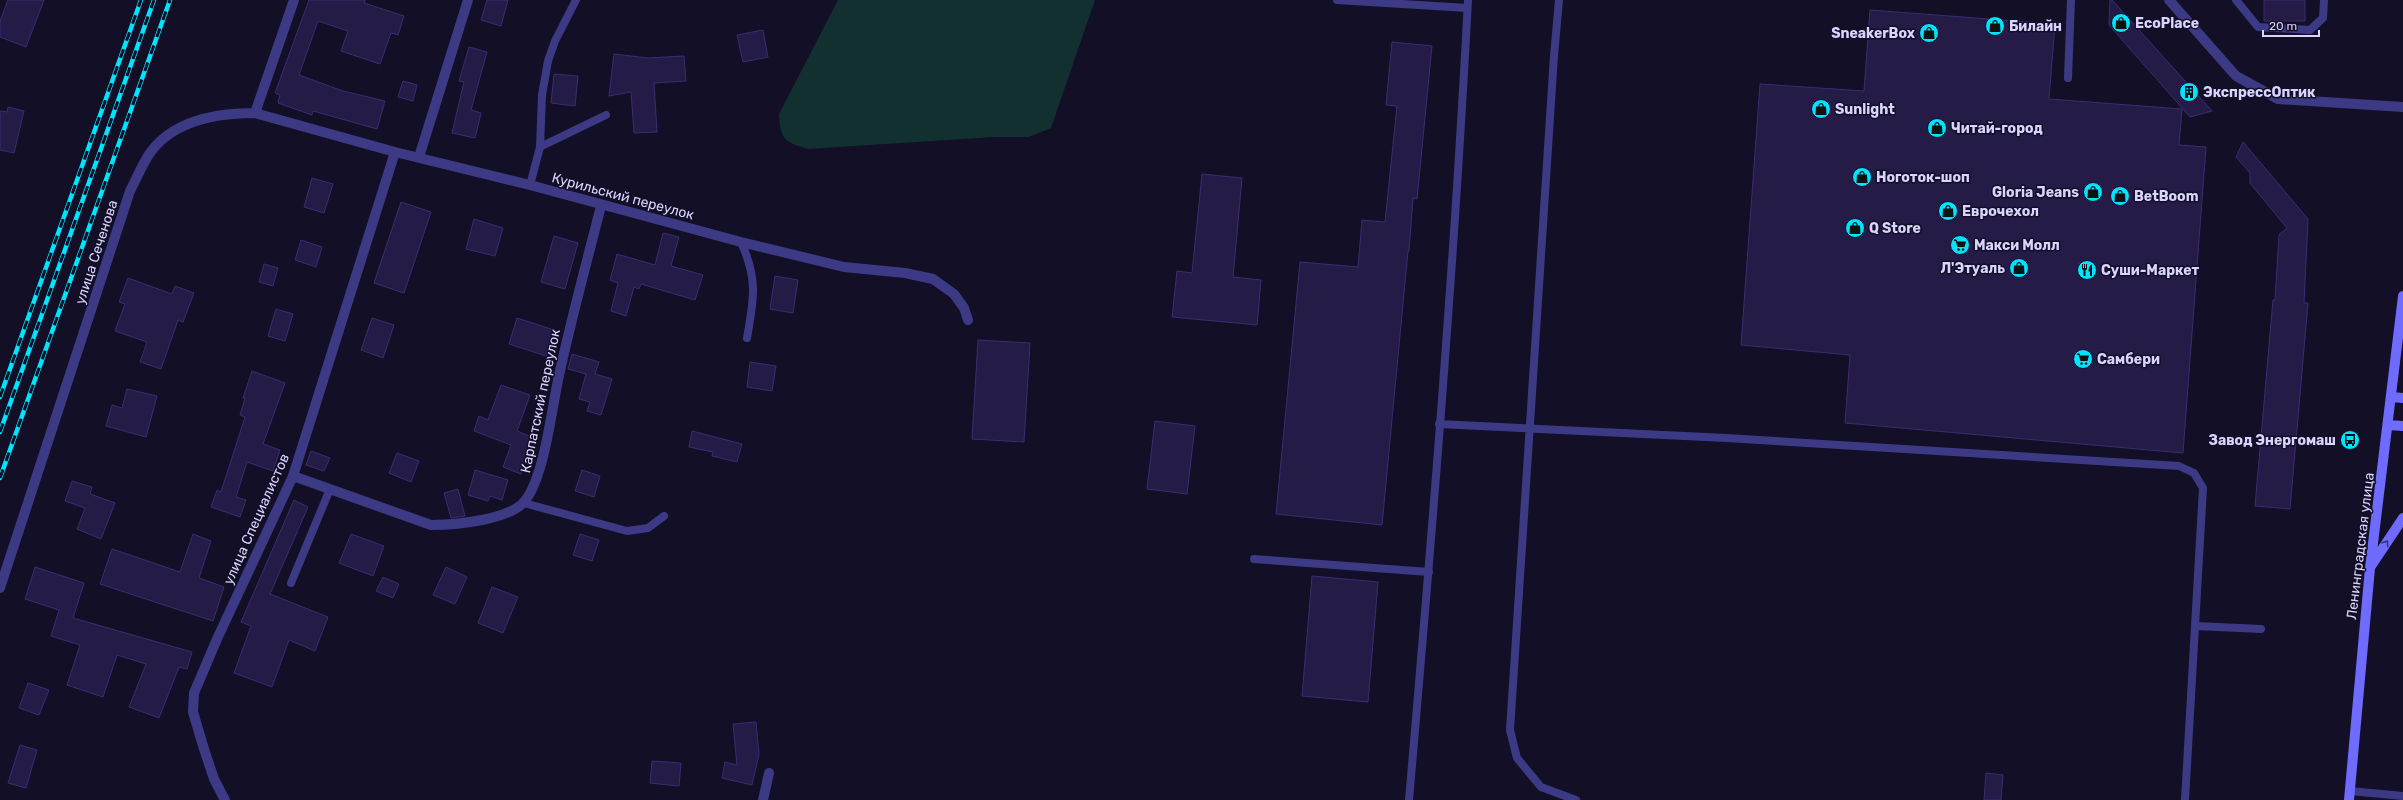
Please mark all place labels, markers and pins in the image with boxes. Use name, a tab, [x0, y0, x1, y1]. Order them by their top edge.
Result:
shop icon: EcoPlace	[2110, 12, 2132, 34]
shop icon: Билайн	[1984, 15, 2006, 37]
place label: EcoPlace	[2135, 15, 2199, 32]
place label: Билайн	[2009, 18, 2062, 35]
shop icon: SneakerBox	[1918, 22, 1940, 44]
place label: SneakerBox	[1831, 25, 1916, 42]
building icon: ЭкспрессОптик	[2178, 81, 2200, 103]
place label: ЭкспрессОптик	[2203, 84, 2316, 101]
shop icon: Sunlight	[1810, 98, 1832, 120]
place label: Sunlight	[1835, 101, 1895, 118]
shop icon: Читай-город	[1926, 117, 1948, 139]
place label: Читай-город	[1951, 120, 2043, 137]
shop icon: Ноготок-шоп	[1851, 166, 1873, 188]
place label: Ноготок-шоп	[1876, 169, 1970, 186]
shop icon: Gloria Jeans	[2082, 181, 2104, 203]
place label: Gloria Jeans	[1992, 184, 2079, 201]
shop icon: BetBoom	[2109, 185, 2131, 207]
place label: BetBoom	[2134, 188, 2199, 205]
shop icon: Еврочехол	[1937, 200, 1959, 222]
place label: Еврочехол	[1962, 203, 2039, 220]
shop icon: Q Store	[1844, 217, 1866, 239]
place label: Q Store	[1869, 220, 1921, 237]
supermarket icon: Макси Молл	[1949, 234, 1971, 256]
place label: Макси Молл	[1974, 237, 2060, 254]
shop icon: Л'Этуаль	[2008, 257, 2030, 279]
restaurant icon: Суши-Маркет	[2076, 259, 2098, 281]
place label: Л'Этуаль	[1940, 260, 2005, 277]
place label: Суши-Маркет	[2101, 262, 2199, 279]
supermarket icon: Самбери	[2072, 348, 2094, 370]
place label: Самбери	[2097, 351, 2160, 368]
bus stop icon: Завод Энергомаш	[2339, 429, 2361, 451]
place label: Завод Энергомаш	[2208, 432, 2336, 449]

